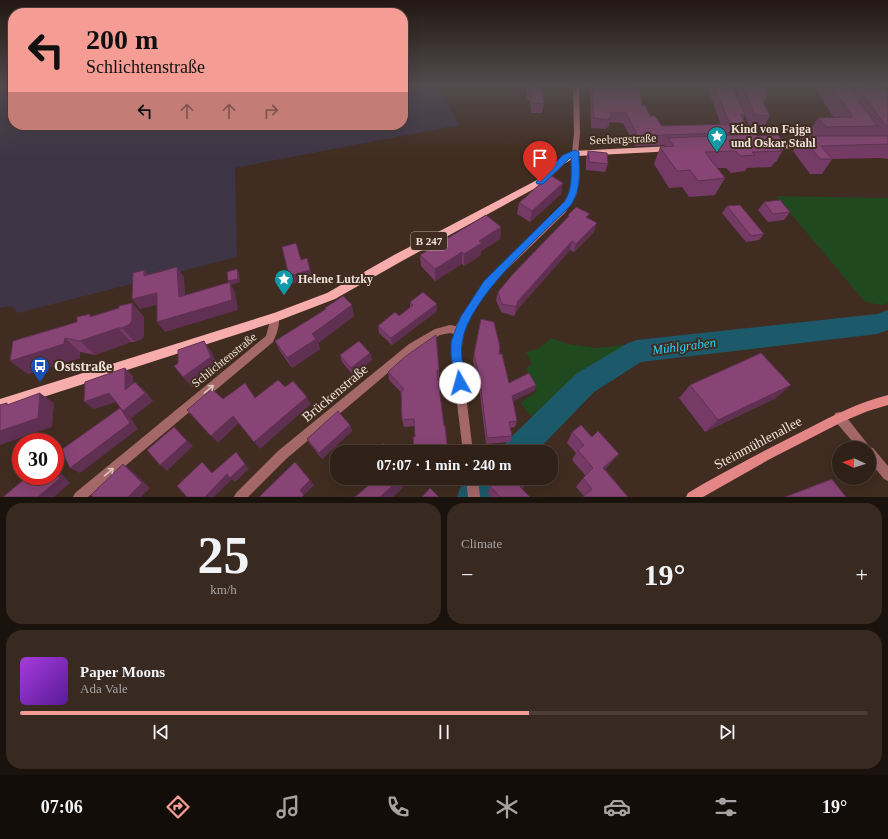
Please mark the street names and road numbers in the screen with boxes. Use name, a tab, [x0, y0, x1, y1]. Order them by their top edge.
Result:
street label: Seebergstraße	[589, 131, 657, 147]
road number: B 247	[411, 232, 447, 250]
street label: Schlichtenstraße	[189, 330, 259, 390]
street label: Brückenstraße	[299, 361, 371, 425]
street label: Steinmühlenallee	[712, 414, 804, 472]

